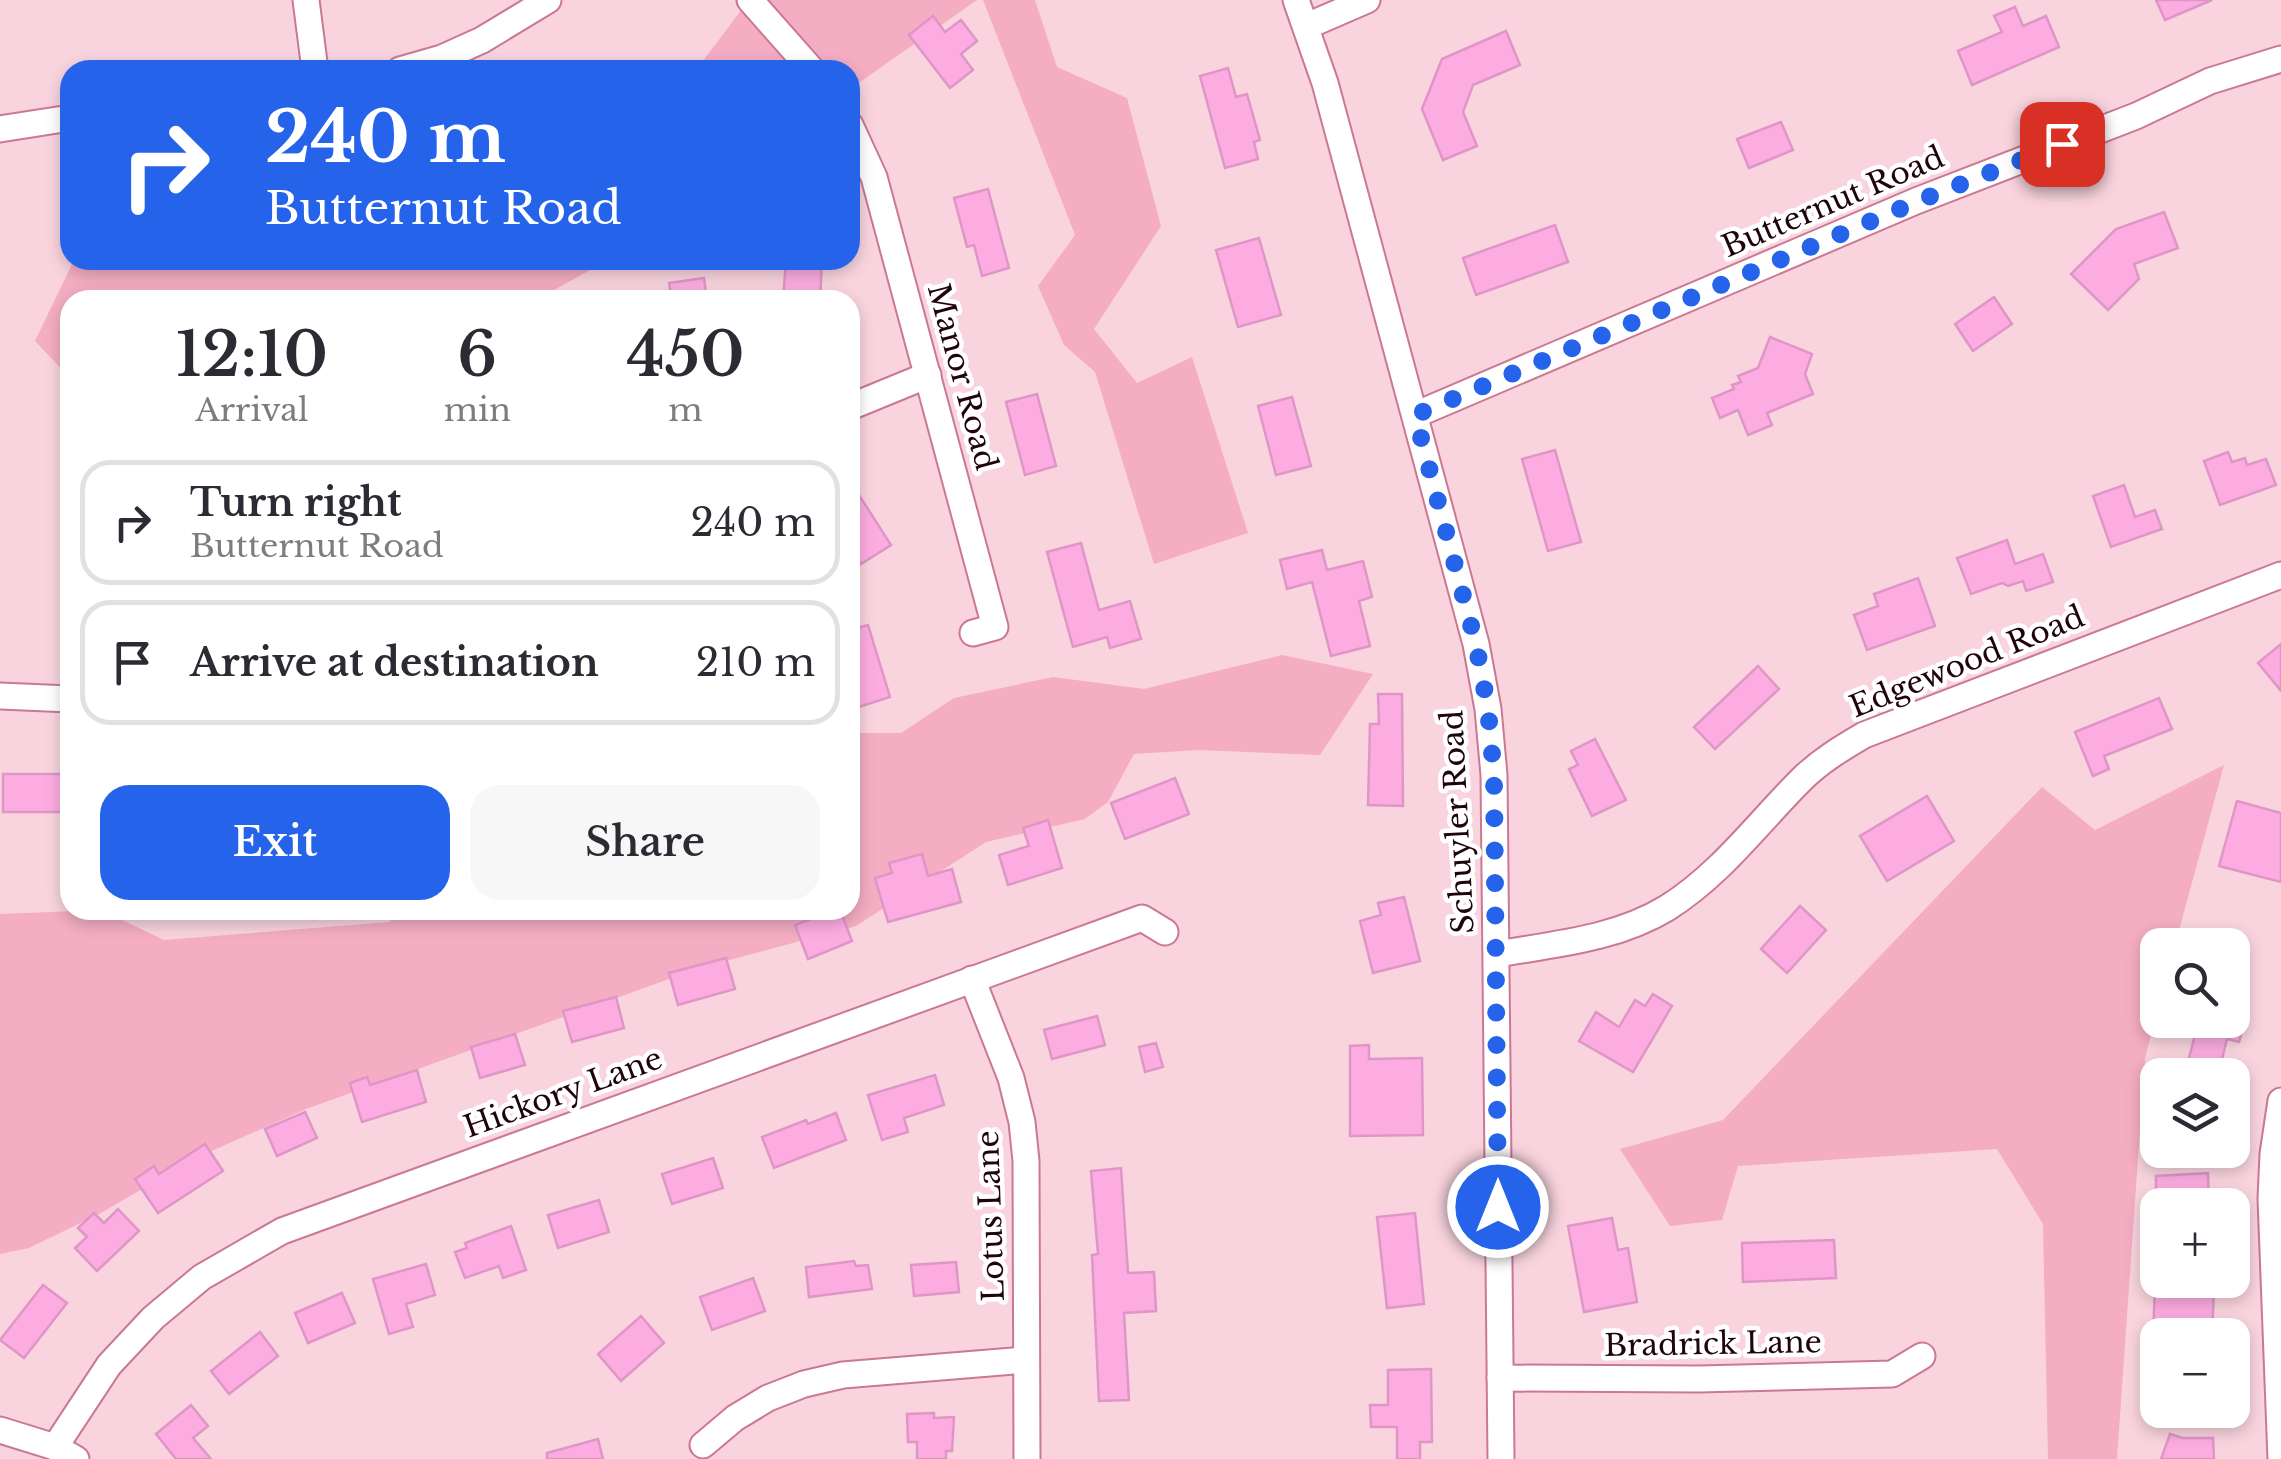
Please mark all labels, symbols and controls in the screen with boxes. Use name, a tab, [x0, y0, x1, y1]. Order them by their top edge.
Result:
text: 240 m	[265, 94, 506, 181]
icon: right	[100, 100, 230, 230]
pin	[2020, 102, 2105, 187]
icon: arrive	[2035, 117, 2090, 172]
street label: Butternut Road	[1716, 138, 1949, 265]
text: Butternut Road	[265, 180, 622, 236]
street label: Manor Road	[920, 280, 1005, 474]
text: 12:10	[176, 318, 328, 392]
text: 6	[457, 318, 497, 392]
text: 450	[626, 318, 744, 392]
text: Arrival	[195, 390, 308, 430]
text: min	[444, 390, 511, 430]
text: m	[668, 390, 703, 430]
text: Turn right	[190, 479, 401, 526]
icon: right	[105, 495, 160, 550]
text: 240 m	[691, 499, 815, 546]
text: Butternut Road	[190, 526, 444, 566]
street label: Edgewood Road	[1844, 598, 2089, 725]
icon: arrive	[105, 635, 160, 690]
text: Arrive at destination	[190, 639, 599, 686]
text: 210 m	[696, 639, 815, 686]
street label: Schuyler Road	[1433, 709, 1482, 935]
button: Exit	[100, 785, 450, 900]
button: Share	[470, 785, 820, 900]
map controls	[2140, 928, 2250, 1428]
button: search	[2140, 928, 2250, 1038]
street label: Hickory Lane	[459, 1039, 667, 1146]
button: layers	[2140, 1058, 2250, 1168]
street label: Lotus Lane	[969, 1130, 1012, 1302]
position arrow	[1446, 1155, 1550, 1259]
button: +	[2140, 1188, 2250, 1298]
button: −	[2140, 1318, 2250, 1428]
street label: Bradrick Lane	[1604, 1323, 1822, 1364]

